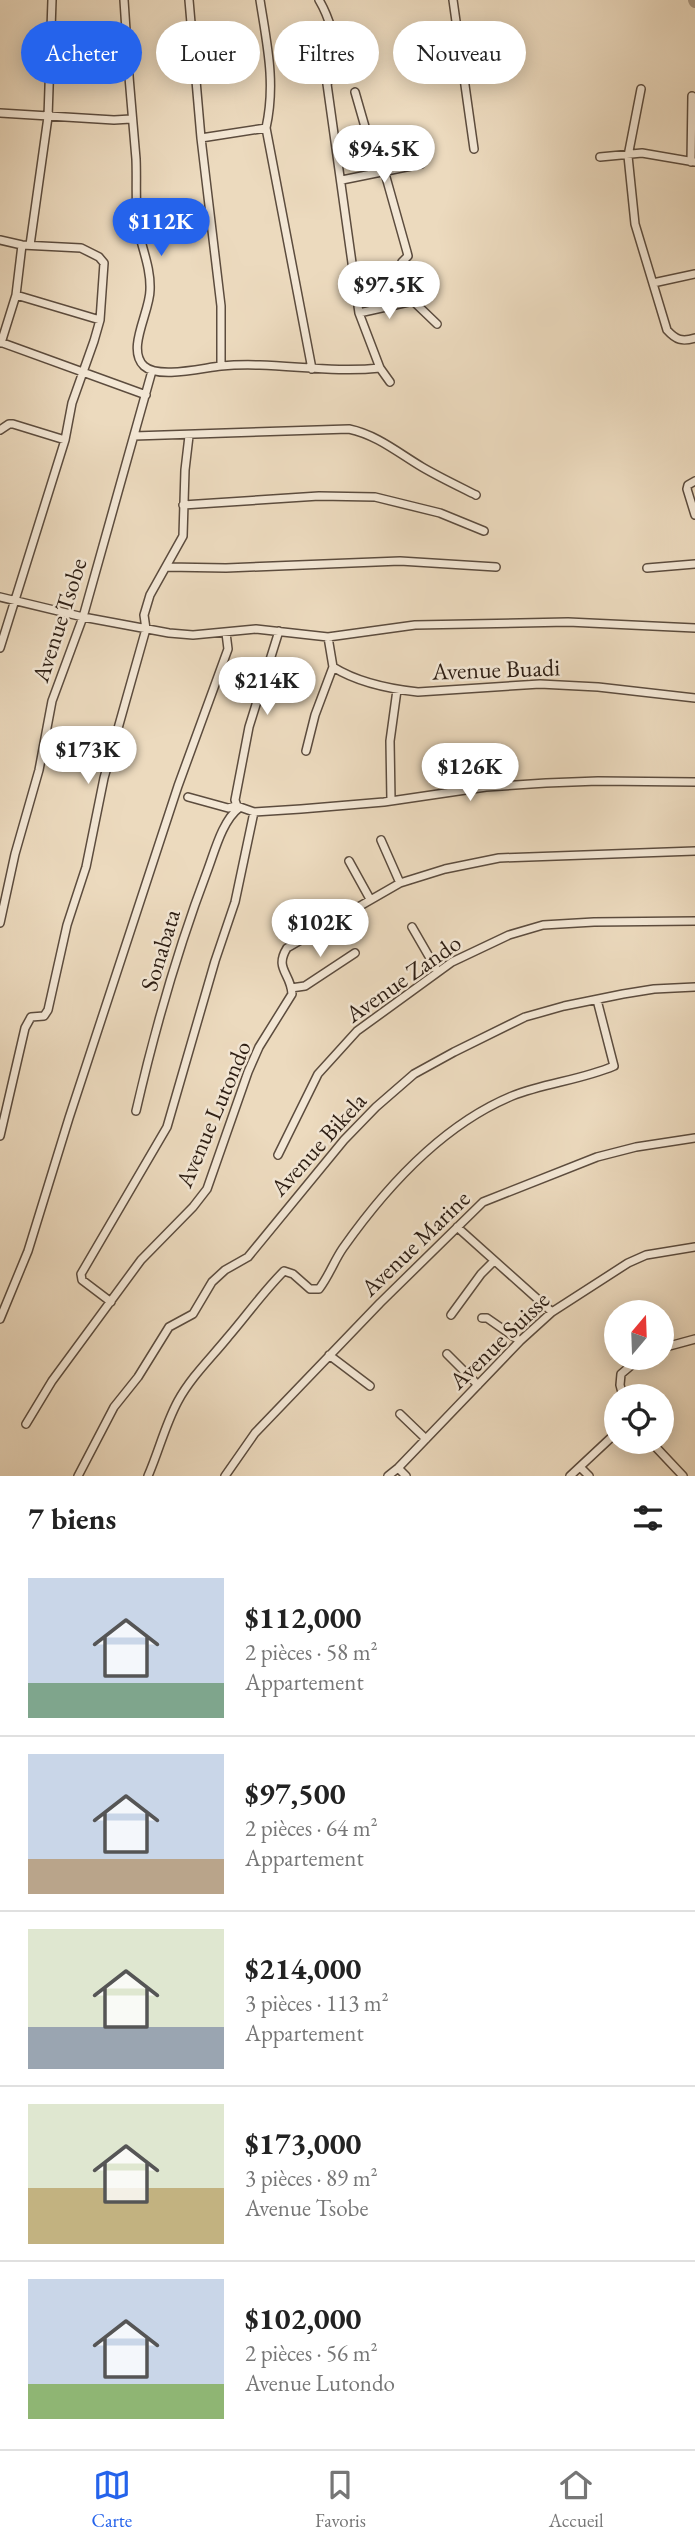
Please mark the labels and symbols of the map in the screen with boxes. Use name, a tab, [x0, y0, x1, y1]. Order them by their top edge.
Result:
pin: $94.5K	[327, 125, 441, 185]
pin: $112K	[112, 198, 210, 258]
pin: $97.5K	[332, 262, 446, 321]
street label: Avenue Tsobe	[24, 554, 94, 687]
street label: Avenue Buadi	[430, 651, 561, 687]
pin: $214K	[218, 658, 316, 717]
pin: $173K	[39, 726, 137, 786]
pin: $126K	[421, 744, 519, 803]
pin: $102K	[271, 900, 369, 959]
street label: Sonabata	[133, 905, 187, 995]
street label: Avenue Zando	[338, 927, 467, 1030]
street label: Avenue Lutondo	[168, 1036, 258, 1193]
street label: Avenue Bikela	[262, 1085, 373, 1203]
street label: Avenue Marine	[353, 1183, 476, 1304]
street label: Avenue Suisse	[441, 1284, 556, 1396]
north arrow	[604, 1300, 674, 1370]

